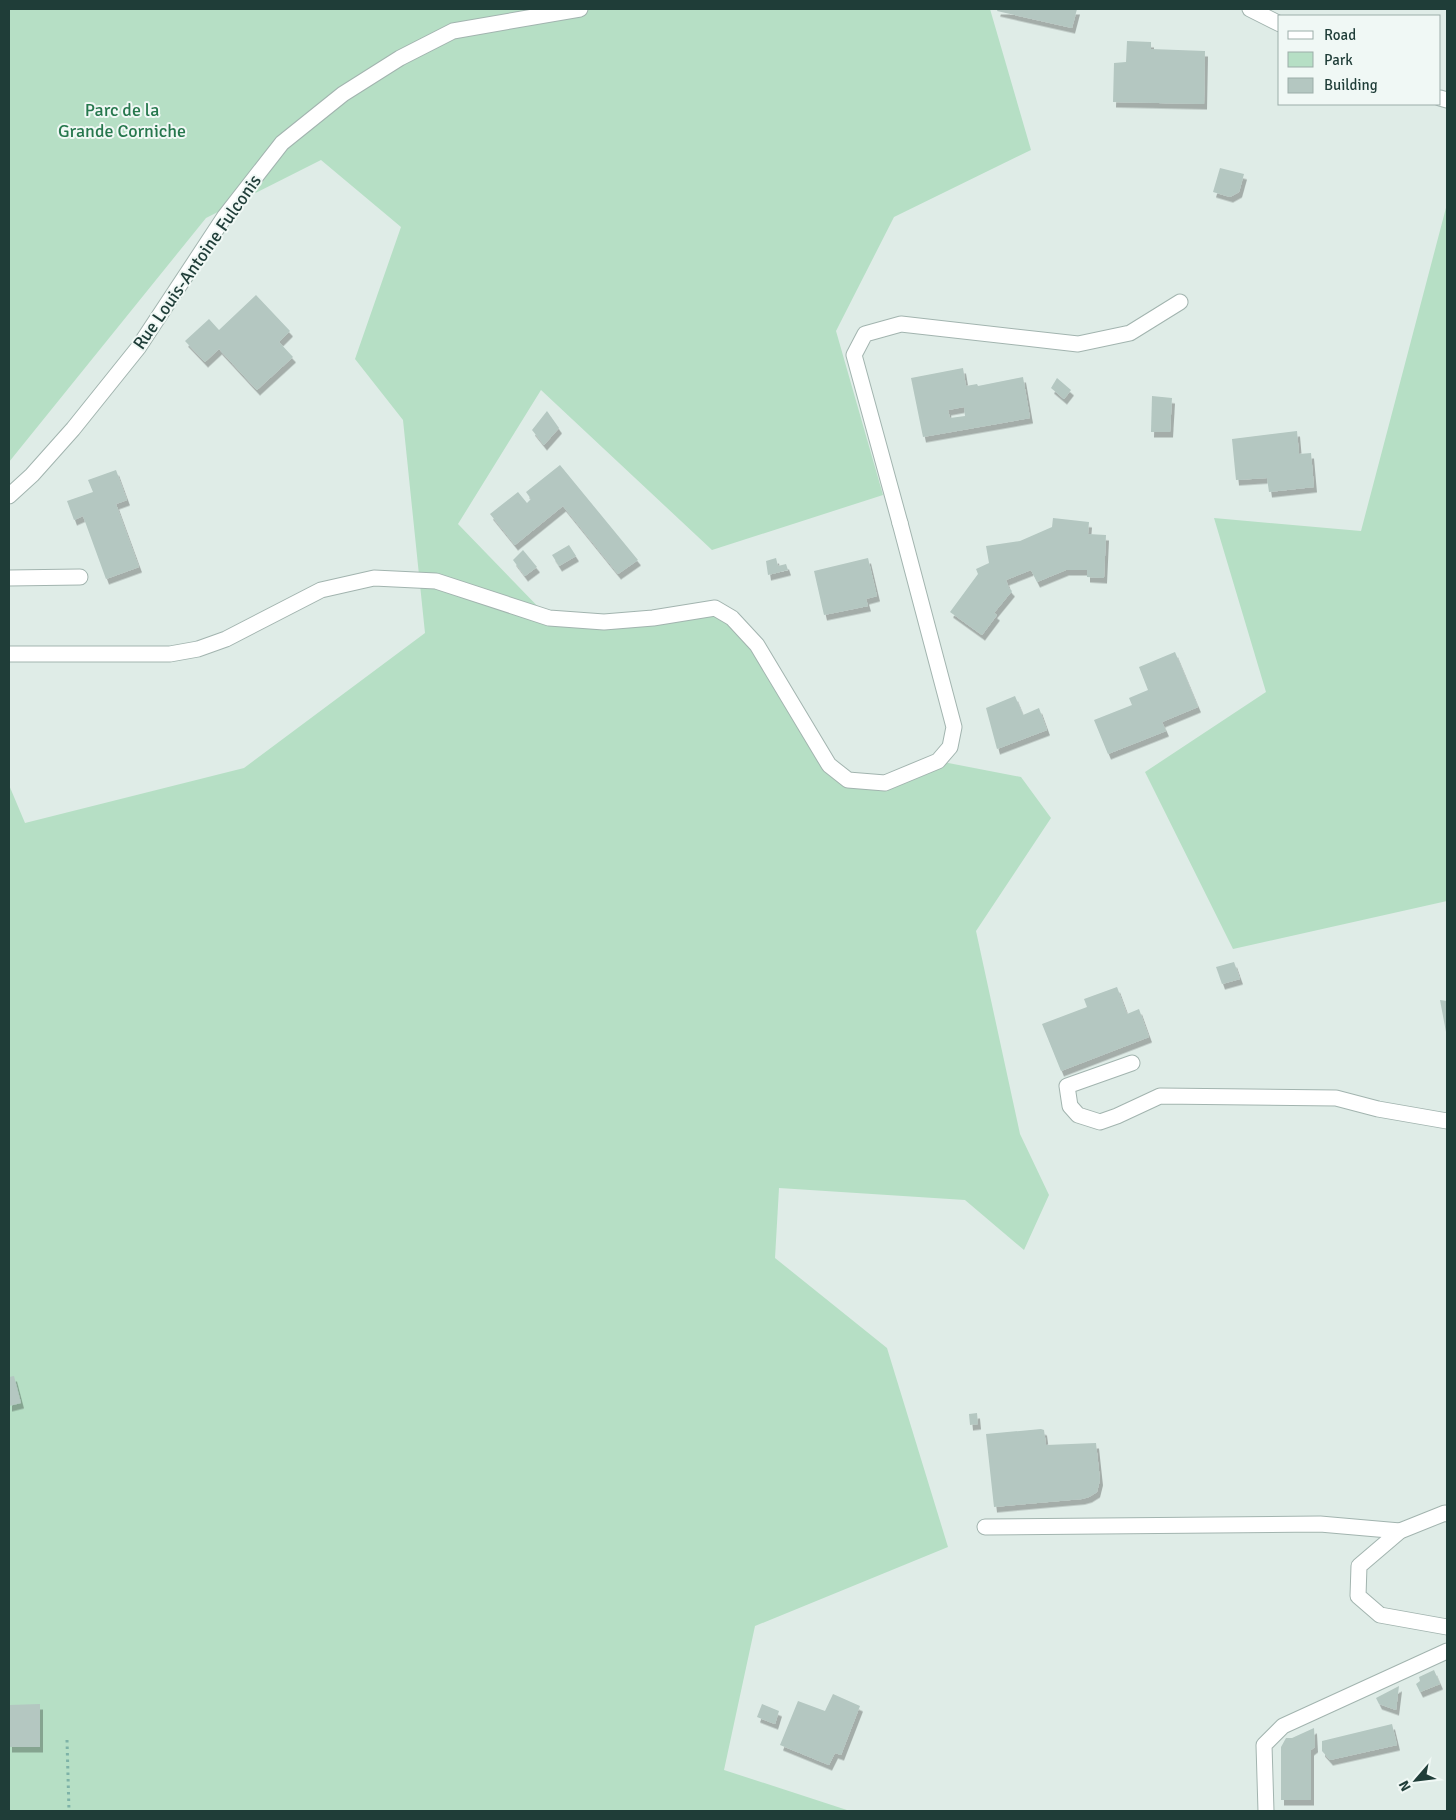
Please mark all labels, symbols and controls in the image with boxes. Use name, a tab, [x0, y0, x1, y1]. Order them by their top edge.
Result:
legend	[1278, 15, 1441, 105]
text: Road	[1324, 26, 1356, 44]
text: Park	[1324, 51, 1353, 69]
text: Building	[1324, 76, 1378, 94]
park label: Parc de la Grande Corniche	[58, 99, 186, 142]
street label: Rue Louis-Antoine Fulconis	[128, 170, 266, 354]
north arrow	[1391, 1755, 1441, 1805]
text: N	[1395, 1778, 1415, 1794]

